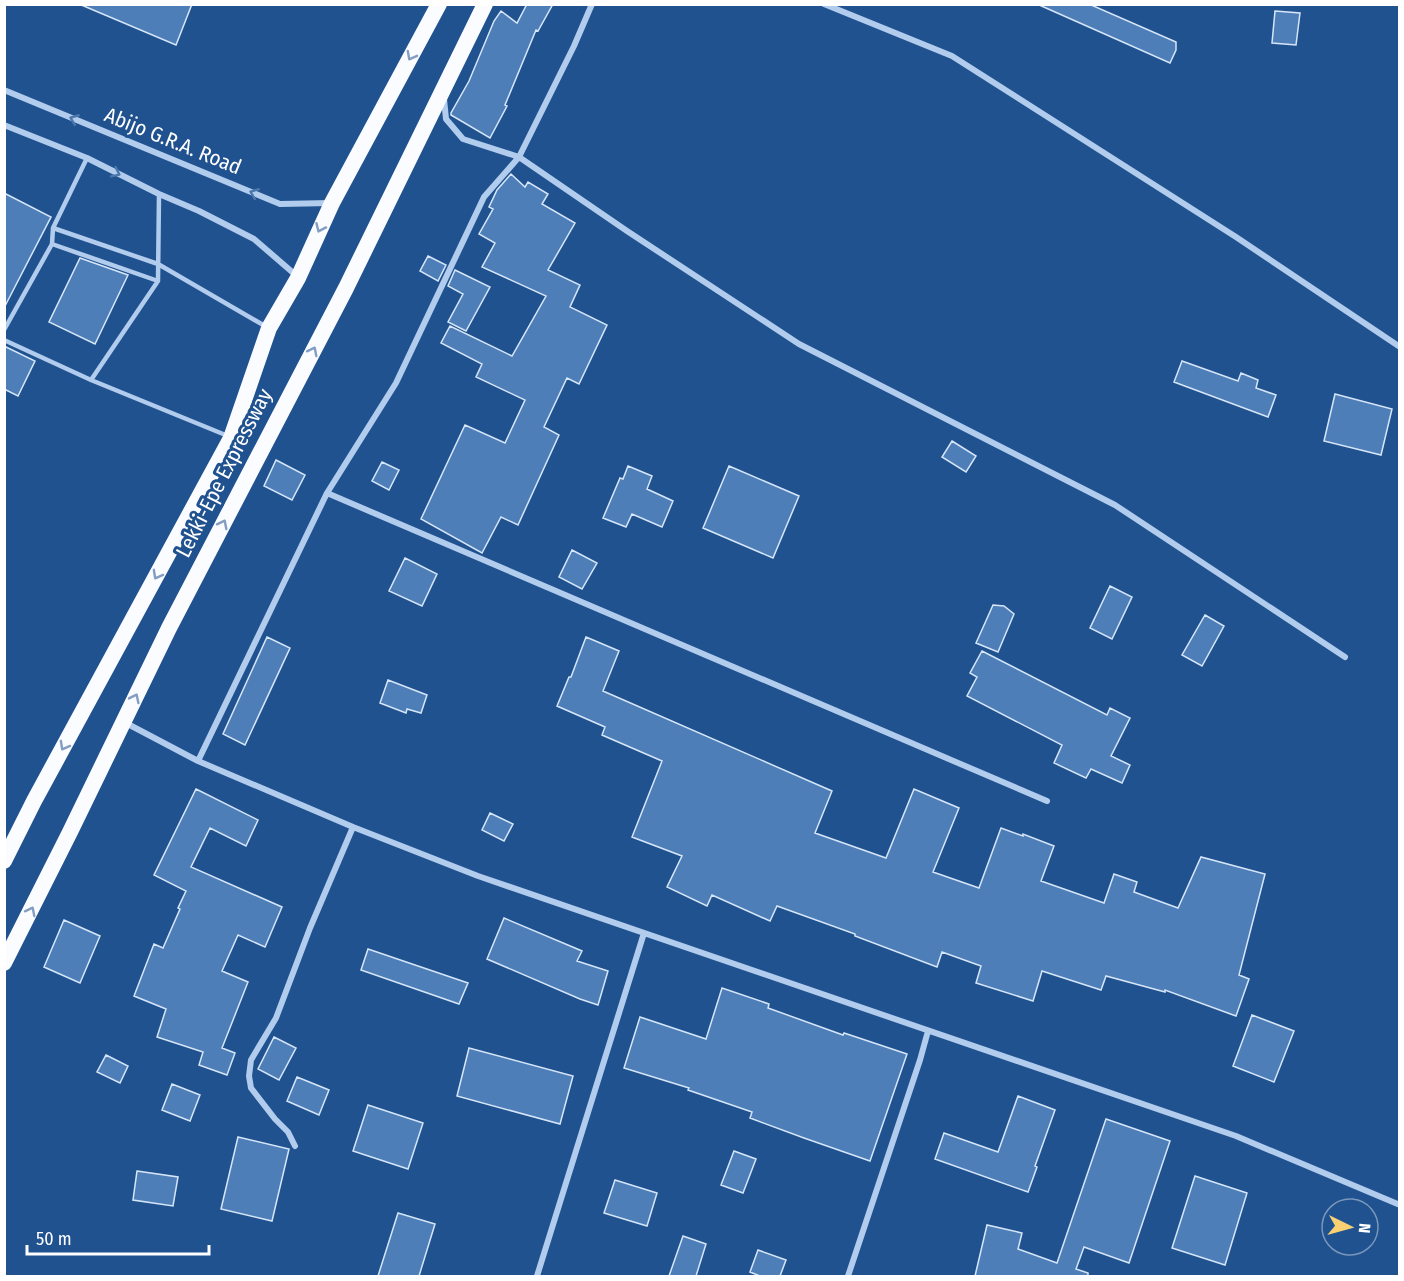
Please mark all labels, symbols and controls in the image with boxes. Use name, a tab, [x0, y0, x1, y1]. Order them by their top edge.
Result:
one-way arrow	[407, 50, 418, 60]
street label: Abijo G.R.A. Road	[101, 102, 245, 180]
one-way arrow	[69, 114, 80, 126]
one-way arrow	[110, 165, 121, 177]
one-way arrow	[250, 188, 261, 200]
one-way arrow	[315, 222, 327, 233]
one-way arrow	[306, 347, 317, 357]
street label: Lekki-Epe Expressway	[170, 384, 278, 562]
one-way arrow	[216, 520, 227, 530]
one-way arrow	[153, 569, 164, 579]
one-way arrow	[128, 694, 140, 705]
one-way arrow	[60, 740, 71, 750]
one-way arrow	[23, 906, 35, 917]
north arrow	[1320, 1197, 1380, 1257]
scale bar	[27, 1218, 208, 1256]
text: N	[1355, 1223, 1374, 1234]
text: 50 m	[36, 1228, 72, 1250]

